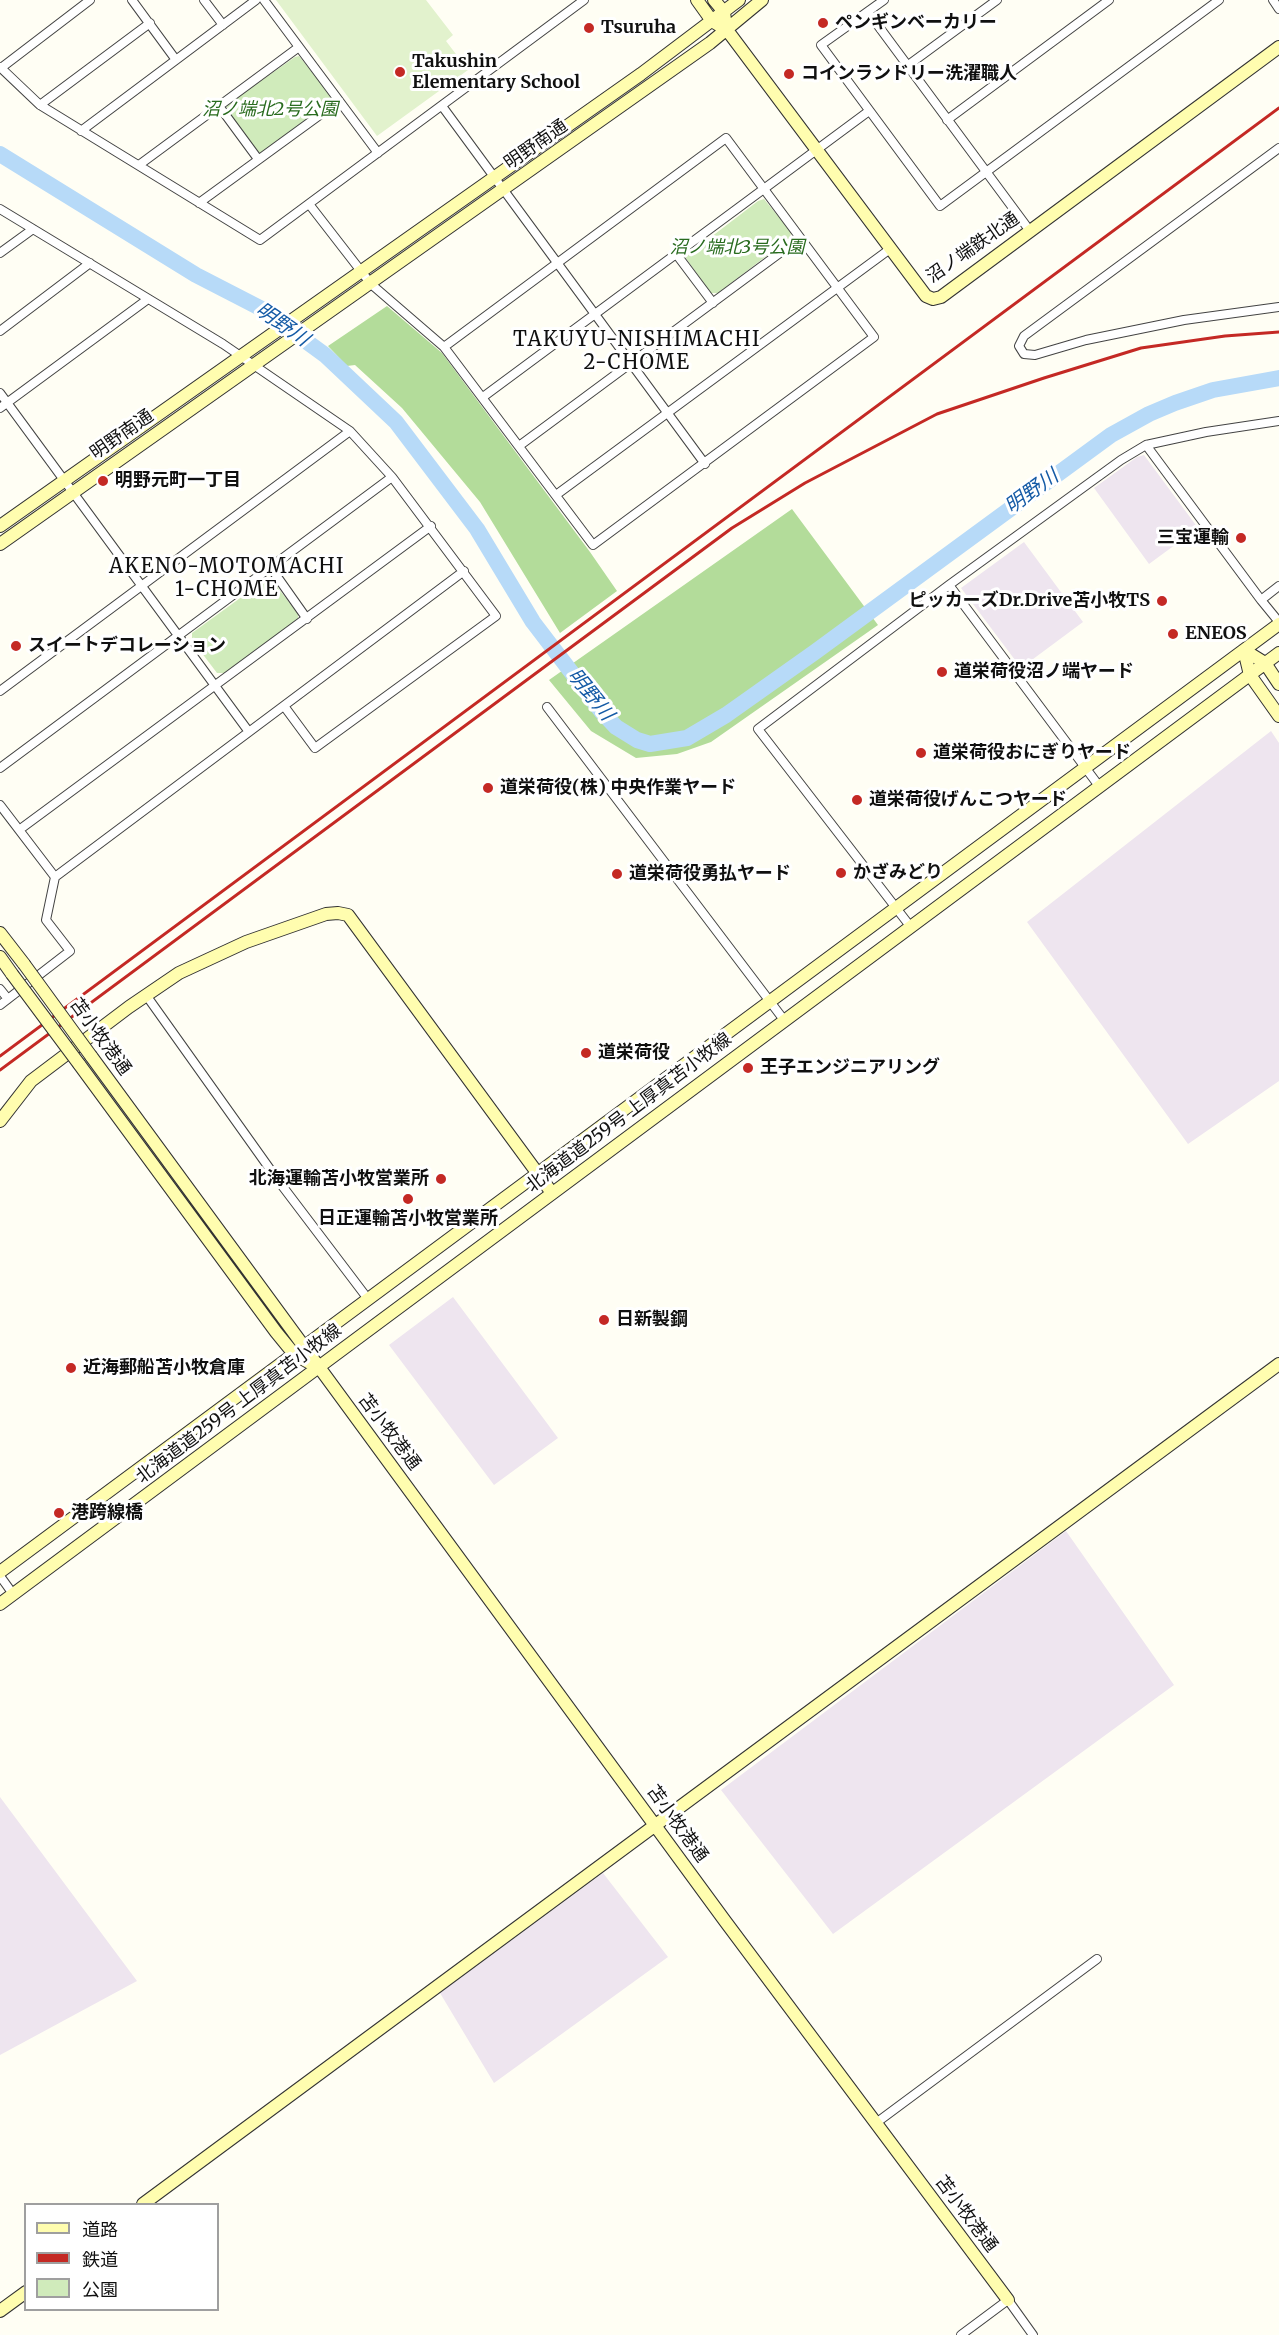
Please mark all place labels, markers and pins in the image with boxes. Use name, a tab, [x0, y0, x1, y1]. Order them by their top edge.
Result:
place label: ペンギンベーカリー	[835, 12, 997, 34]
marker: ペンギンベーカリー	[816, 16, 830, 30]
place label: Tsuruha	[601, 17, 676, 39]
marker: Tsuruha	[582, 21, 596, 35]
place label: Takushin Elementary School	[412, 51, 580, 94]
place label: コインランドリー洗濯職人	[801, 63, 1017, 85]
marker: Takushin Elementary School	[393, 65, 407, 79]
marker: コインランドリー洗濯職人	[782, 67, 796, 81]
place label: 明野元町一丁目	[115, 470, 241, 492]
marker: 明野元町一丁目	[96, 474, 110, 488]
place label: 三宝運輸	[1157, 527, 1229, 549]
marker: 三宝運輸	[1234, 531, 1248, 545]
place label: ピッカーズDr.Drive苫小牧TS	[909, 590, 1150, 612]
marker: ピッカーズDr.Drive苫小牧TS	[1155, 594, 1169, 608]
place label: ENEOS	[1185, 623, 1247, 645]
marker: ENEOS	[1166, 627, 1180, 641]
place label: スイートデコレーション	[28, 635, 226, 657]
marker: スイートデコレーション	[9, 639, 23, 653]
place label: 道栄荷役沼ノ端ヤード	[954, 661, 1134, 683]
marker: 道栄荷役沼ノ端ヤード	[935, 665, 949, 679]
place label: 道栄荷役おにぎりヤード	[933, 742, 1131, 764]
marker: 道栄荷役おにぎりヤード	[914, 746, 928, 760]
place label: 道栄荷役(株) 中央作業ヤード	[500, 777, 736, 799]
marker: 道栄荷役(株) 中央作業ヤード	[481, 781, 495, 795]
place label: 道栄荷役げんこつヤード	[869, 789, 1067, 811]
marker: 道栄荷役げんこつヤード	[850, 793, 864, 807]
place label: かざみどり	[853, 862, 943, 884]
place label: 道栄荷役勇払ヤード	[629, 863, 791, 885]
marker: かざみどり	[834, 866, 848, 880]
marker: 道栄荷役勇払ヤード	[610, 867, 624, 881]
place label: 道栄荷役	[598, 1042, 670, 1064]
marker: 道栄荷役	[579, 1046, 593, 1060]
place label: 王子エンジニアリング	[760, 1057, 940, 1079]
marker: 王子エンジニアリング	[741, 1061, 755, 1075]
place label: 北海運輸苫小牧営業所	[249, 1168, 429, 1190]
marker: 北海運輸苫小牧営業所	[434, 1172, 448, 1186]
marker: 日正運輸苫小牧営業所	[401, 1192, 415, 1206]
place label: 日正運輸苫小牧営業所	[318, 1208, 498, 1230]
place label: 日新製鋼	[616, 1309, 688, 1331]
marker: 日新製鋼	[597, 1313, 611, 1327]
place label: 近海郵船苫小牧倉庫	[83, 1357, 245, 1379]
marker: 近海郵船苫小牧倉庫	[64, 1361, 78, 1375]
place label: 港跨線橋	[71, 1502, 143, 1524]
marker: 港跨線橋	[52, 1506, 66, 1520]

